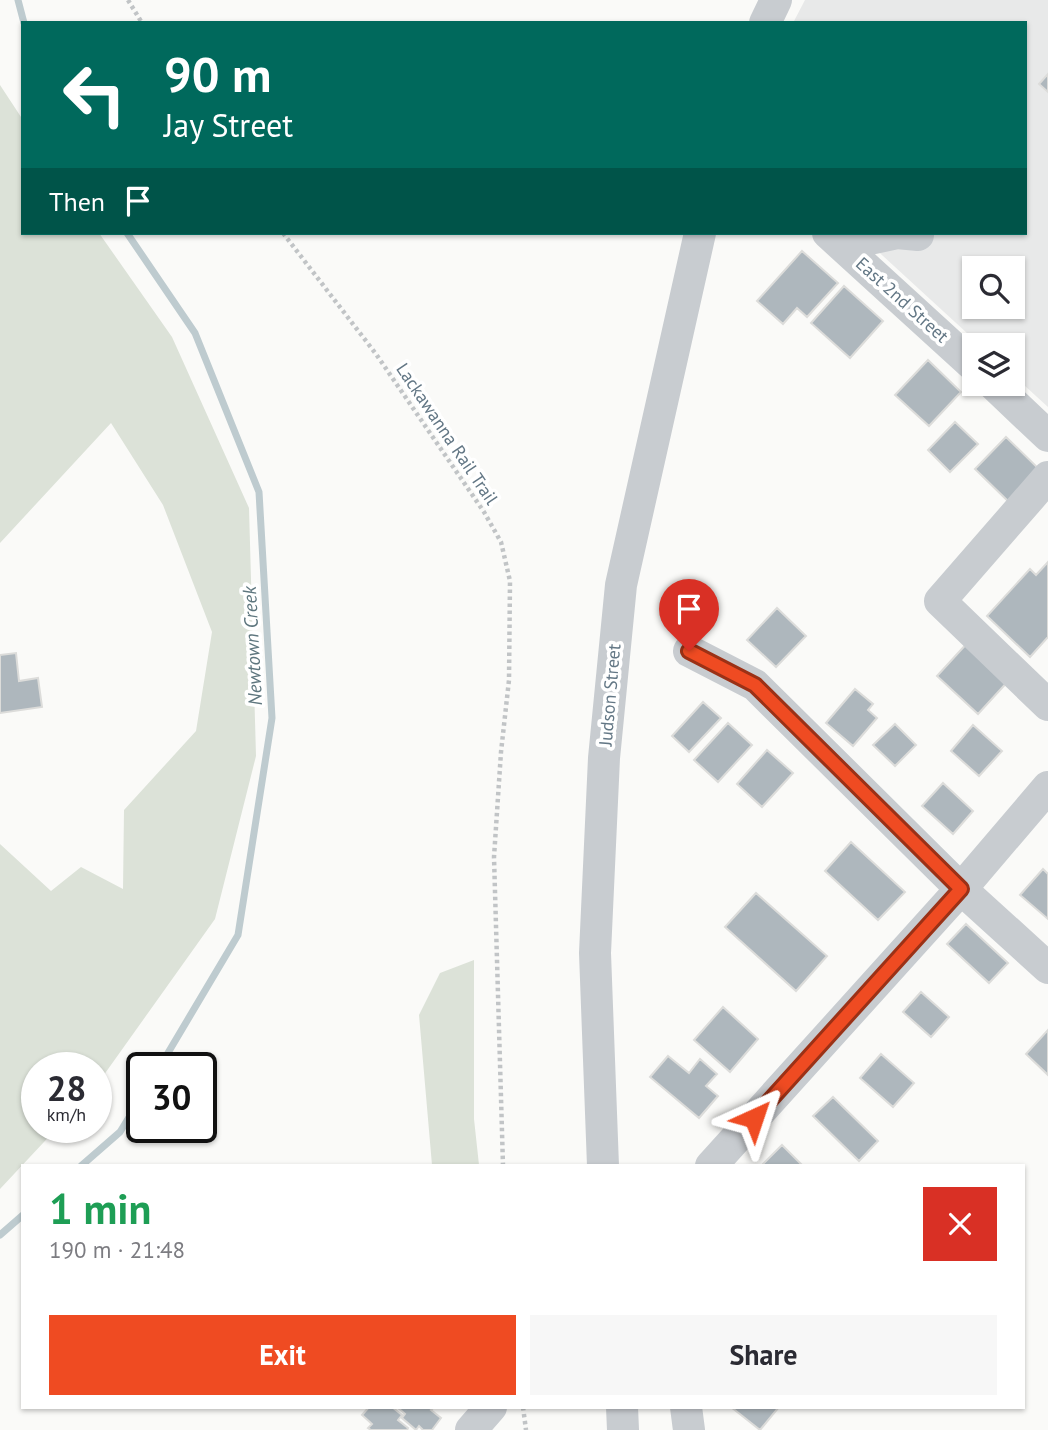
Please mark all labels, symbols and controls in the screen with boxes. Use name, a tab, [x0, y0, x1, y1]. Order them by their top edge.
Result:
text: 90 m	[164, 42, 271, 106]
icon: left	[49, 49, 140, 140]
text: Jay Street	[164, 104, 293, 146]
icon: arrive	[119, 182, 157, 220]
text: Then	[49, 185, 105, 218]
street label: East 2nd Street	[851, 252, 954, 347]
map controls	[962, 256, 1025, 396]
button: search	[962, 256, 1025, 319]
button: layers	[962, 333, 1025, 396]
street label: Lackawanna Rail Trail	[391, 358, 504, 510]
pin	[659, 579, 719, 651]
water label: Newtown Creek	[237, 584, 267, 706]
icon: arrive	[670, 590, 708, 628]
street label: Judson Street	[593, 643, 625, 748]
speed limit sign: 30	[126, 1052, 217, 1143]
text: 28	[47, 1065, 86, 1111]
position arrow	[717, 1081, 791, 1155]
text: km/h	[47, 1103, 86, 1126]
text: 1 min	[49, 1181, 151, 1236]
button: close	[923, 1187, 997, 1261]
text: 190 m · 21:48	[49, 1235, 185, 1264]
button: Exit	[49, 1315, 516, 1395]
button: Share	[530, 1315, 997, 1395]

